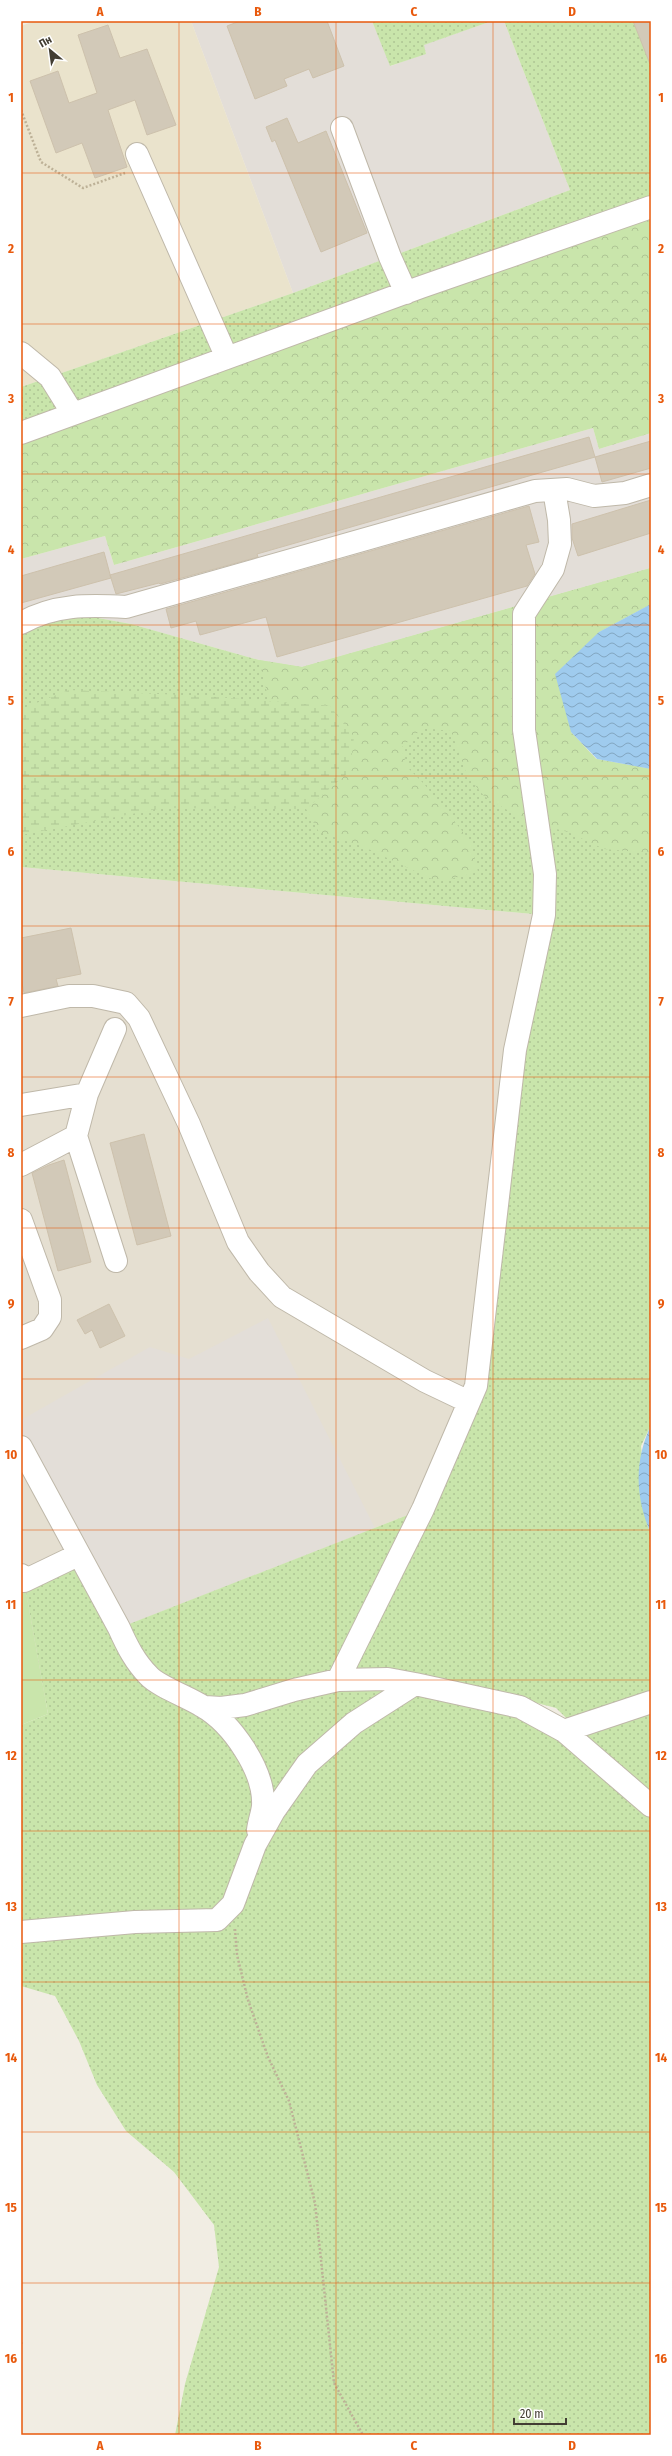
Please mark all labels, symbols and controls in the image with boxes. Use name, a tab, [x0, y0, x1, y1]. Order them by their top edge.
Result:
text: A	[95, 4, 104, 19]
text: B	[254, 4, 262, 19]
text: C	[411, 4, 418, 19]
text: D	[568, 4, 576, 19]
north arrow	[30, 30, 70, 70]
text: Пн	[37, 33, 54, 50]
text: 1	[8, 90, 14, 105]
text: 1	[658, 90, 664, 105]
text: 2	[7, 241, 14, 256]
text: 2	[657, 241, 664, 256]
text: 3	[7, 391, 14, 406]
text: 3	[657, 391, 664, 406]
text: 4	[8, 542, 15, 557]
text: 4	[658, 542, 665, 557]
text: 5	[8, 693, 14, 708]
text: 5	[658, 693, 664, 708]
text: 6	[8, 844, 15, 859]
text: 6	[658, 844, 665, 859]
text: 7	[8, 994, 14, 1009]
text: 7	[658, 994, 664, 1009]
text: 8	[8, 1145, 15, 1160]
text: 8	[658, 1145, 665, 1160]
text: 9	[8, 1296, 15, 1311]
text: 9	[658, 1296, 665, 1311]
text: 10	[5, 1447, 17, 1462]
text: 10	[655, 1447, 667, 1462]
text: 11	[6, 1597, 16, 1612]
text: 11	[656, 1597, 666, 1612]
text: 12	[5, 1748, 17, 1763]
text: 12	[655, 1748, 667, 1763]
text: 13	[5, 1899, 17, 1914]
text: 13	[655, 1899, 667, 1914]
text: 14	[5, 2050, 17, 2065]
text: 14	[655, 2050, 667, 2065]
text: 15	[5, 2200, 17, 2215]
text: 15	[655, 2200, 667, 2215]
text: 16	[5, 2351, 17, 2366]
text: 16	[655, 2351, 667, 2366]
scale bar	[514, 2400, 566, 2426]
text: 20 m	[520, 2407, 544, 2421]
text: A	[95, 2438, 104, 2453]
text: B	[254, 2438, 262, 2453]
text: C	[411, 2438, 418, 2453]
text: D	[568, 2438, 576, 2453]

